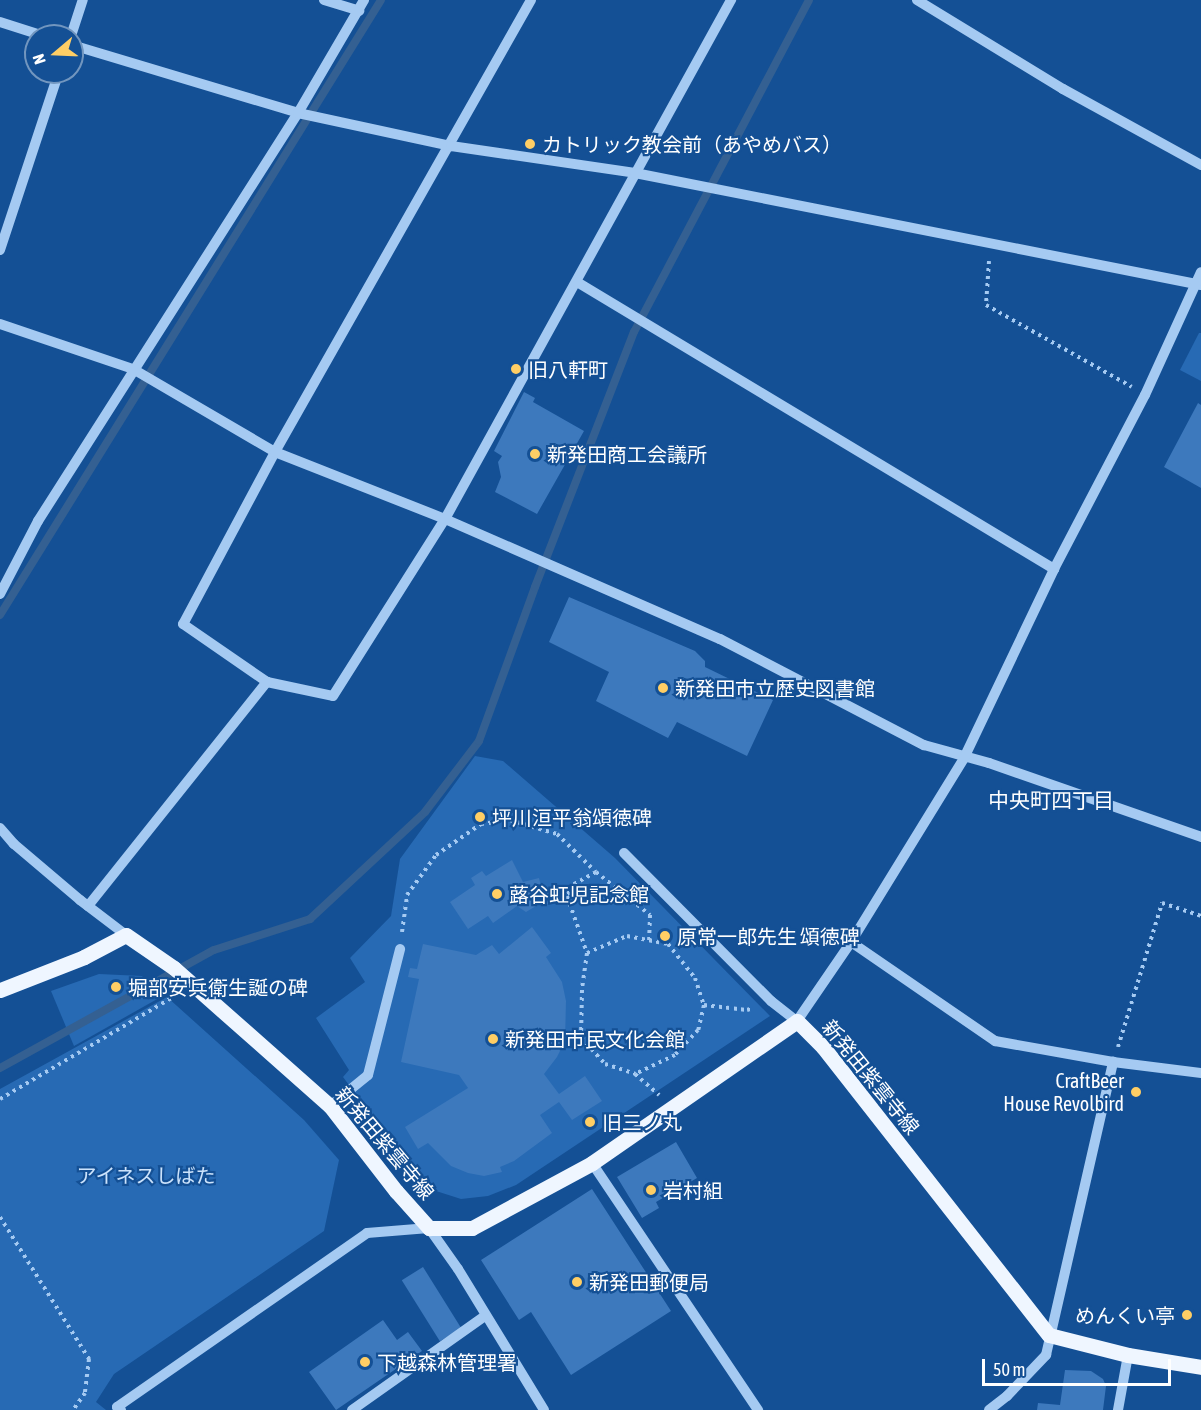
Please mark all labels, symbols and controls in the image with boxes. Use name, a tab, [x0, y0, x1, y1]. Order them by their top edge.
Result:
north arrow	[24, 24, 84, 84]
text: N	[29, 52, 49, 67]
place label: カトリック教会前（あやめバス）	[542, 132, 842, 156]
marker: カトリック教会前（あやめバス）	[523, 137, 537, 151]
place label: 旧八軒町	[528, 357, 608, 381]
marker: 旧八軒町	[509, 362, 523, 376]
place label: 新発田商工会議所	[547, 442, 707, 466]
marker: 新発田商工会議所	[528, 447, 542, 461]
place label: 新発田市立歴史図書館	[675, 676, 875, 700]
marker: 新発田市立歴史図書館	[656, 681, 670, 695]
district label: 中央町四丁目	[988, 787, 1114, 813]
place label: 坪川洹平翁頌徳碑	[492, 805, 652, 829]
marker: 坪川洹平翁頌徳碑	[473, 810, 487, 824]
place label: 蕗谷虹児記念館	[509, 882, 649, 906]
marker: 蕗谷虹児記念館	[490, 887, 504, 901]
place label: 原常一郎先生 頌徳碑	[677, 924, 860, 948]
marker: 原常一郎先生 頌徳碑	[658, 929, 672, 943]
place label: 堀部安兵衛生誕の碑	[128, 975, 308, 999]
marker: 堀部安兵衛生誕の碑	[109, 980, 123, 994]
street label: 新発田紫雲寺線	[818, 1015, 924, 1139]
place label: 新発田市民文化会館	[505, 1027, 685, 1051]
marker: 新発田市民文化会館	[486, 1032, 500, 1046]
place label: CraftBeer House Revolbird	[1003, 1068, 1124, 1115]
street label: 新発田紫雲寺線	[331, 1082, 439, 1204]
marker: CraftBeer House Revolbird	[1129, 1085, 1143, 1099]
place label: 旧三ノ丸	[602, 1110, 682, 1134]
marker: 旧三ノ丸	[583, 1115, 597, 1129]
park label: アイネスしばた	[76, 1163, 216, 1187]
place label: 岩村組	[663, 1178, 723, 1202]
marker: 岩村組	[644, 1183, 658, 1197]
place label: 新発田郵便局	[589, 1270, 709, 1294]
marker: 新発田郵便局	[570, 1275, 584, 1289]
place label: めんくい亭	[1075, 1303, 1175, 1327]
marker: めんくい亭	[1180, 1308, 1194, 1322]
scale bar	[985, 1347, 1174, 1385]
place label: 下越森林管理署	[377, 1350, 517, 1374]
marker: 下越森林管理署	[358, 1355, 372, 1369]
text: 50 m	[993, 1359, 1025, 1380]

